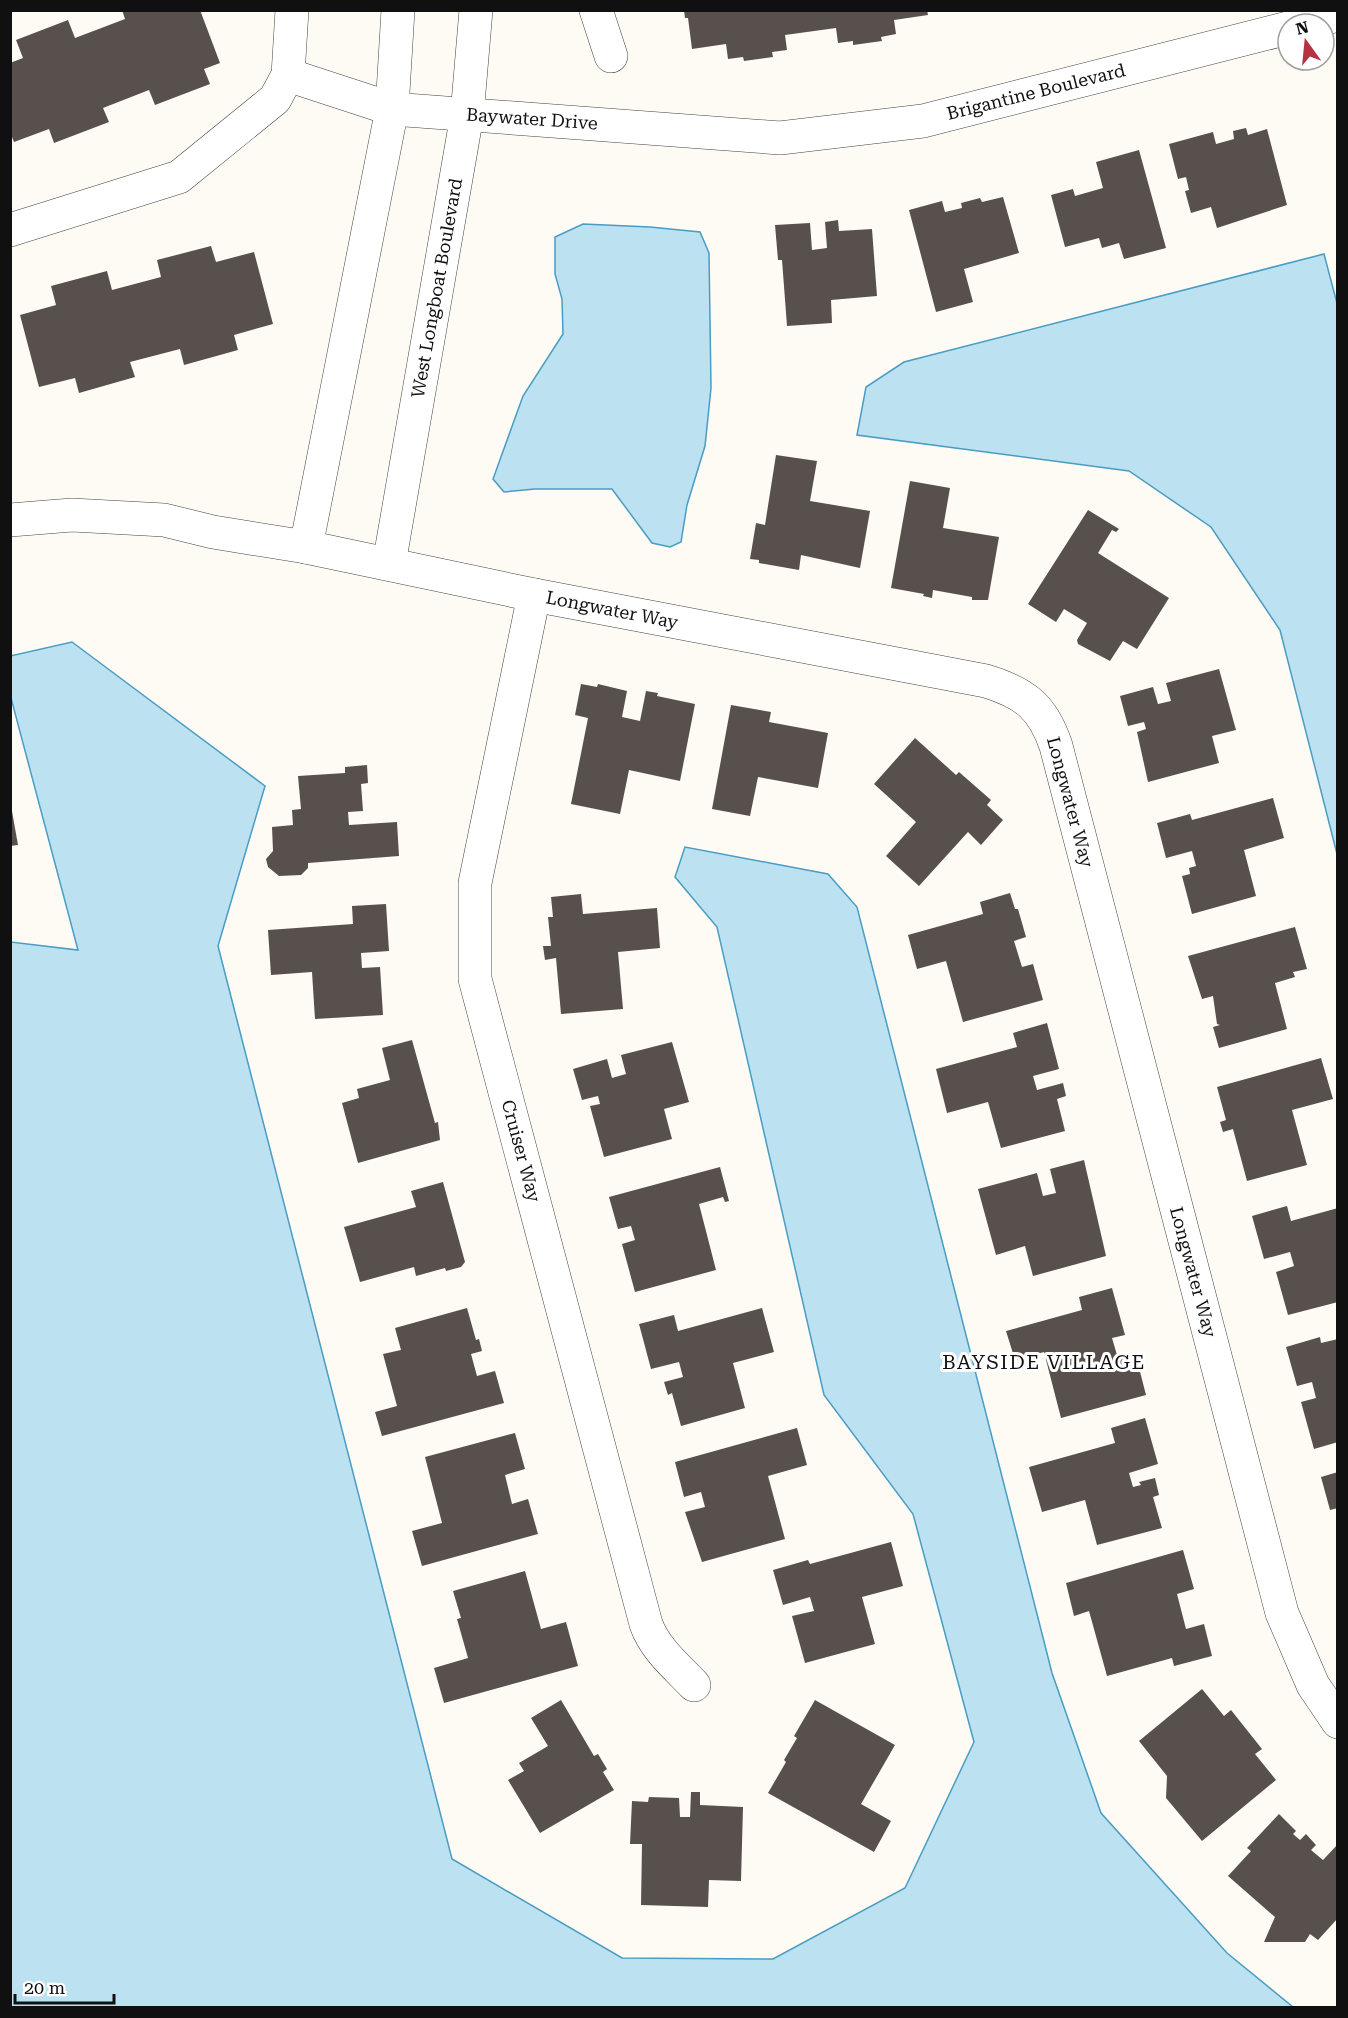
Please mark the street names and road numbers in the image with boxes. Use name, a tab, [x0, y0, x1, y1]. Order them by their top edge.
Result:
street label: Brigantine Boulevard	[944, 59, 1128, 124]
street label: Baywater Drive	[466, 103, 599, 134]
street label: West Longboat Boulevard	[407, 176, 466, 400]
street label: Longwater Way	[544, 586, 680, 633]
street label: Longwater Way	[1043, 734, 1098, 870]
street label: Cruiser Way	[498, 1097, 545, 1205]
street label: Longwater Way	[1166, 1204, 1221, 1340]

